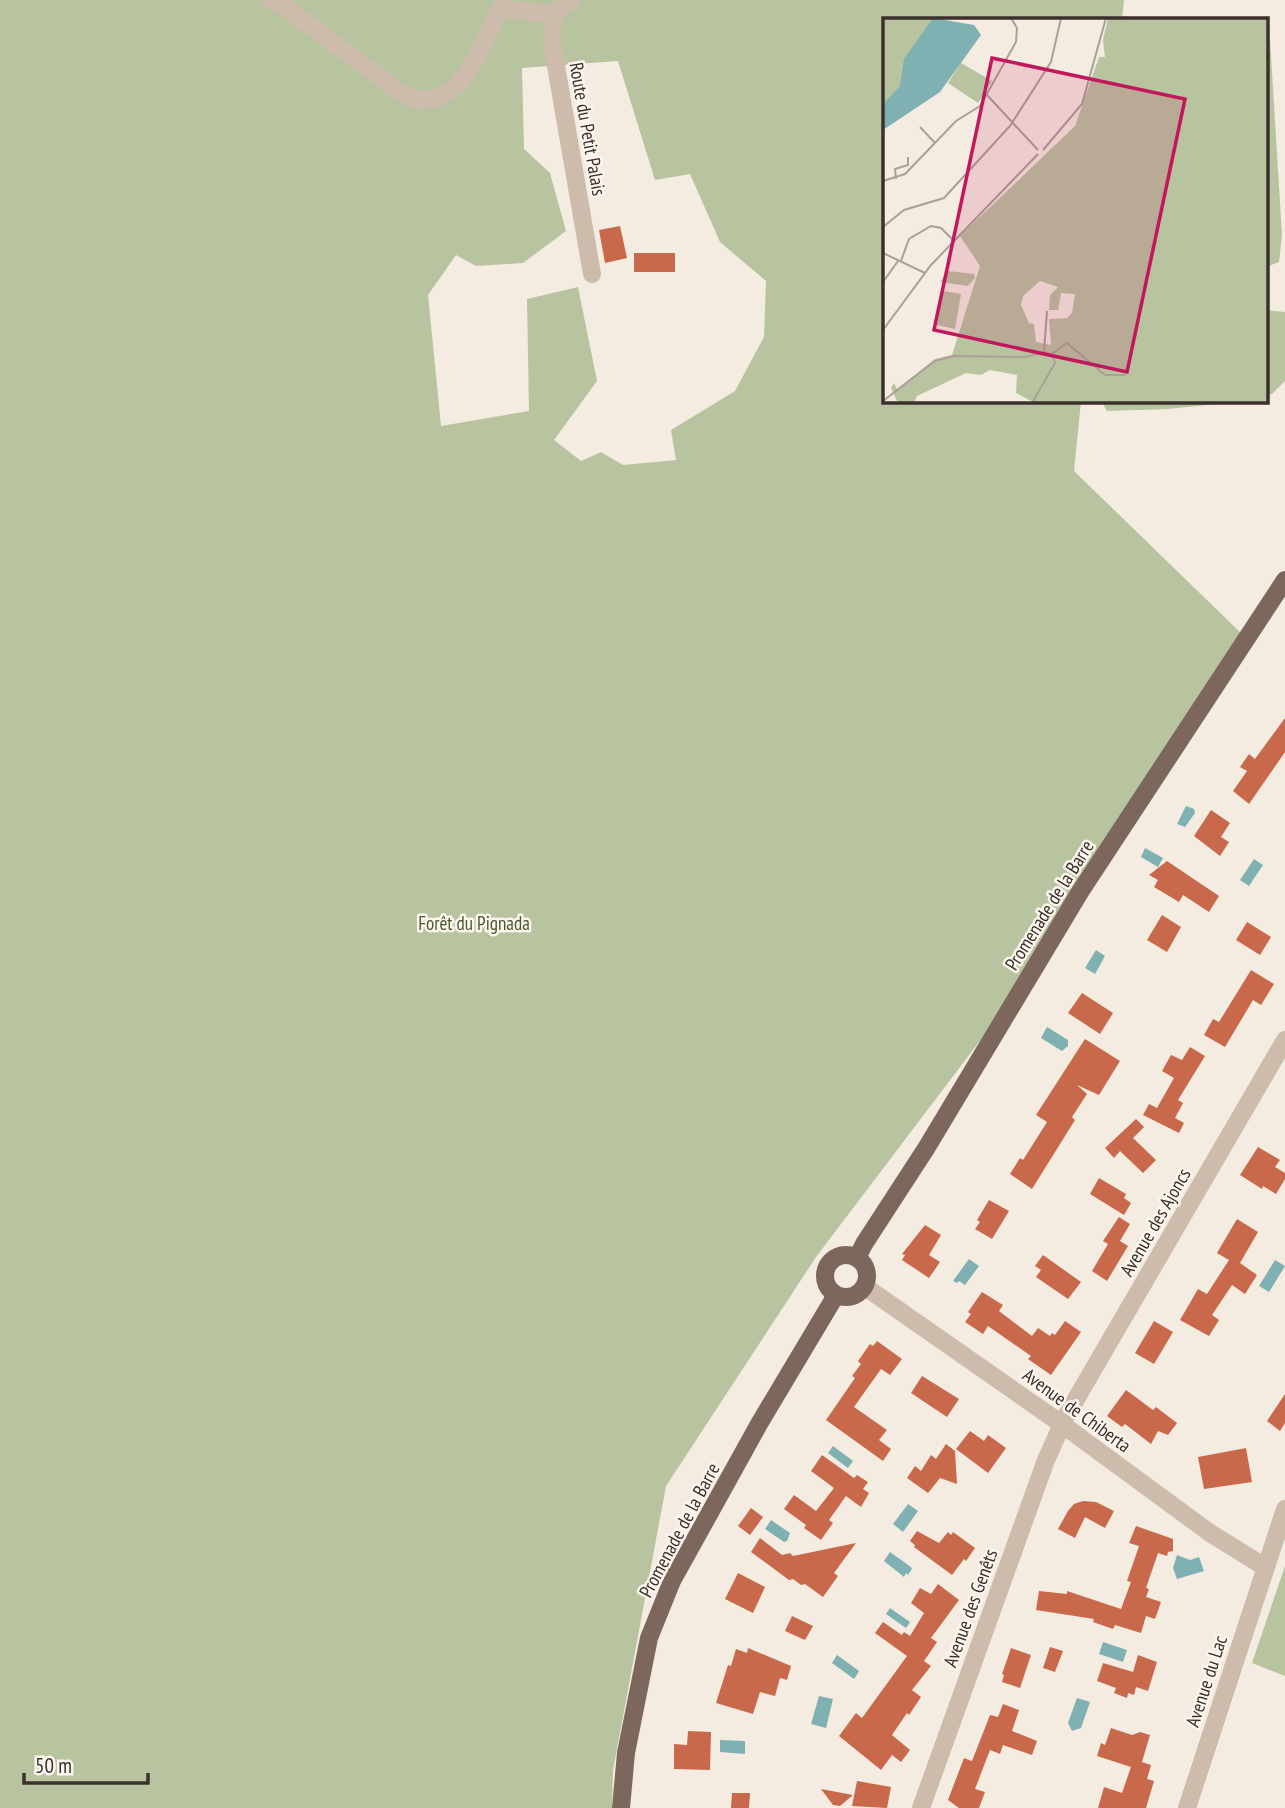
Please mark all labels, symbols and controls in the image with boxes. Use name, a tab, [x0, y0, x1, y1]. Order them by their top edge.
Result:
inset map	[883, 18, 1268, 402]
street label: Route du Petit Palais	[564, 60, 612, 198]
street label: Promenade de la Barre	[999, 835, 1099, 974]
park label: Forêt du Pignada	[418, 911, 530, 935]
street label: Avenue des Ajoncs	[1114, 1164, 1196, 1280]
street label: Avenue de Chiberta	[1018, 1363, 1136, 1457]
street label: Promenade de la Barre	[633, 1459, 725, 1601]
street label: Avenue des Genêts	[938, 1546, 1002, 1670]
street label: Avenue du Lac	[1180, 1632, 1232, 1730]
scale bar	[24, 1742, 149, 1786]
text: 50 m	[35, 1752, 72, 1779]

